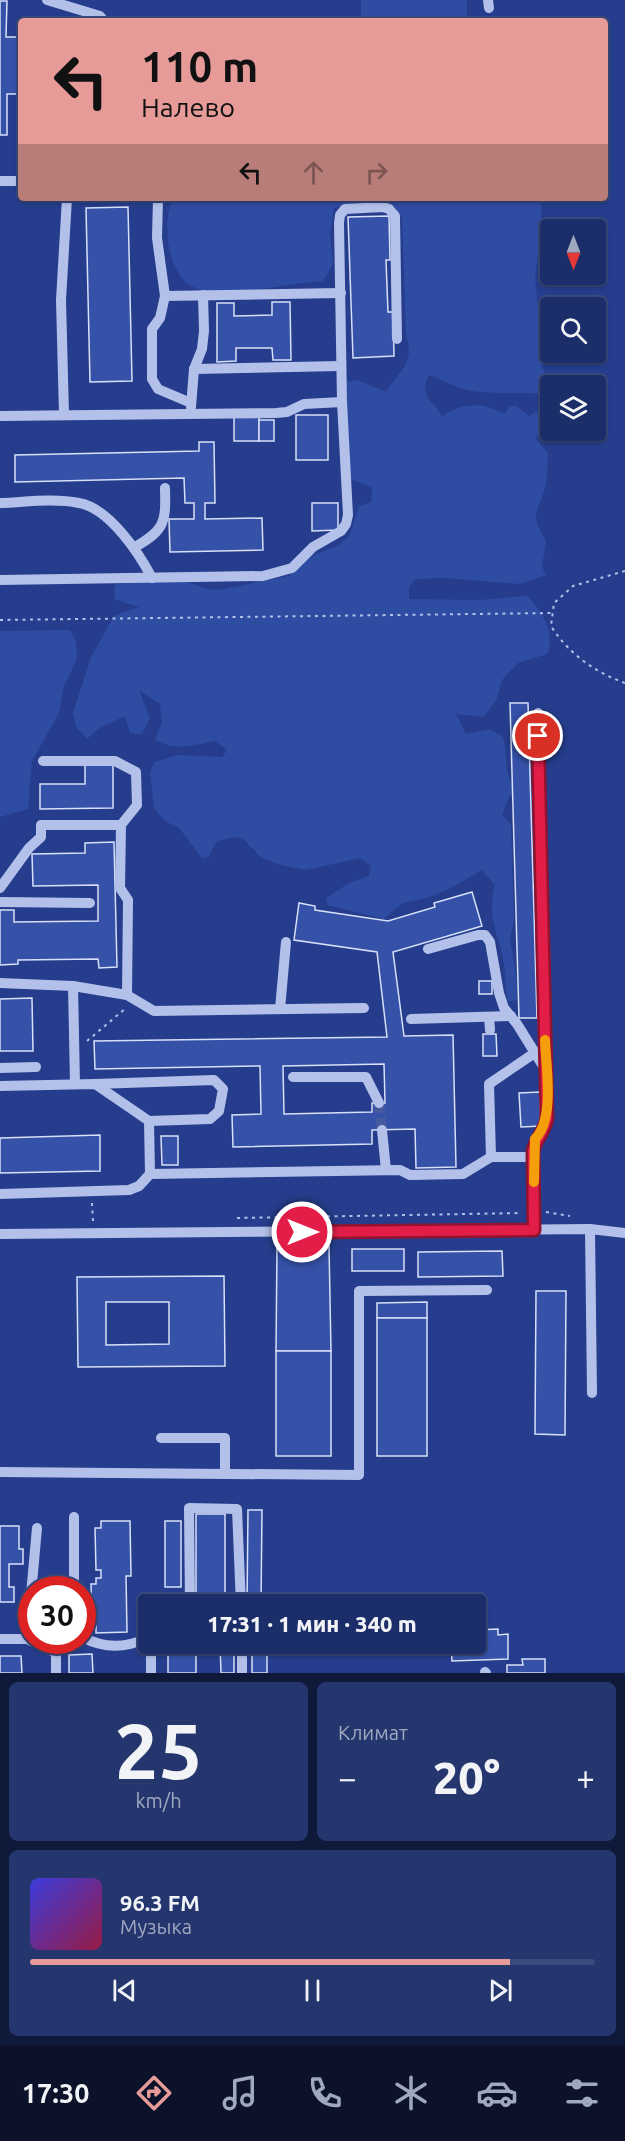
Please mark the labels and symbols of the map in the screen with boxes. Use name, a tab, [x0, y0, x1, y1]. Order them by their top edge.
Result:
north arrow	[540, 219, 606, 285]
pin	[512, 710, 563, 761]
position arrow	[270, 1200, 334, 1264]
speed limit sign: 30	[18, 1576, 96, 1654]

